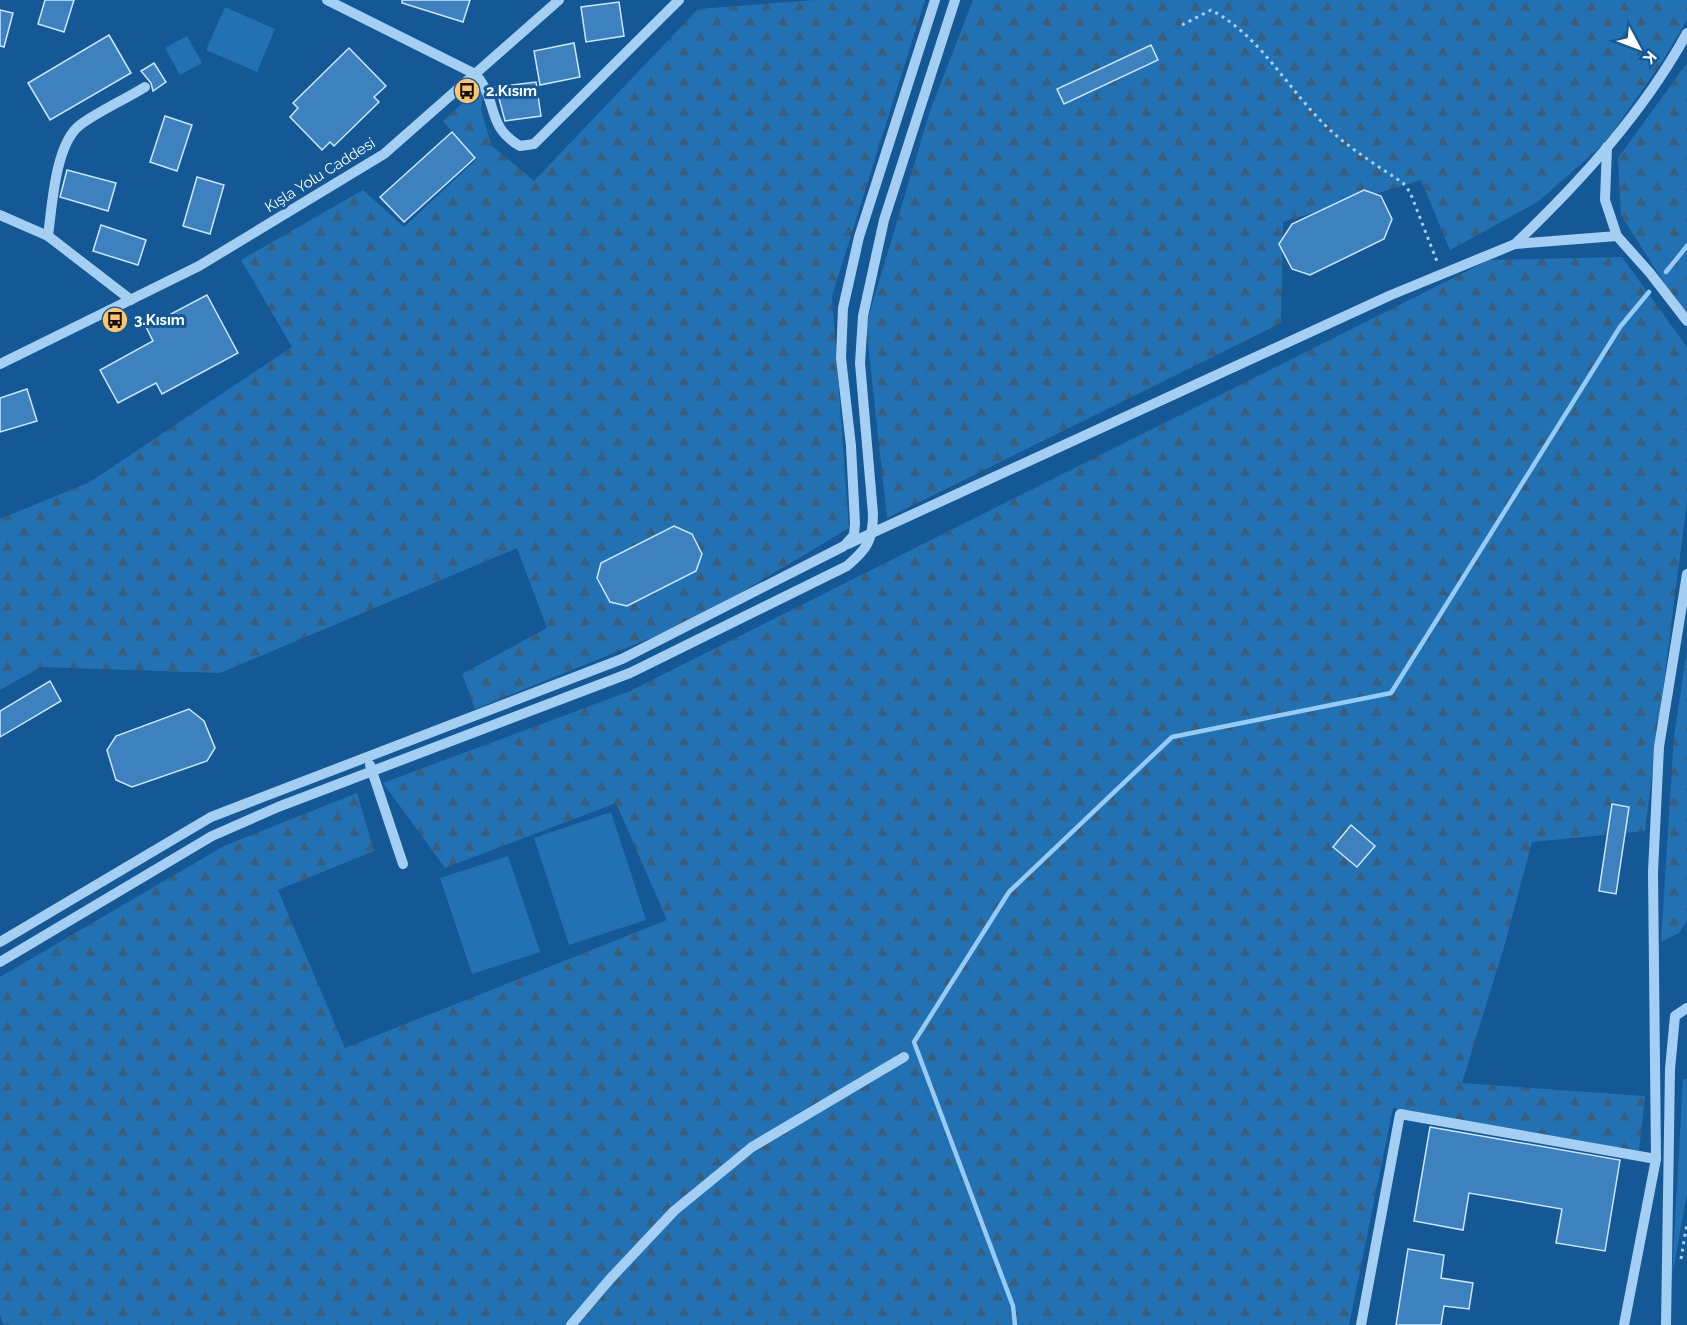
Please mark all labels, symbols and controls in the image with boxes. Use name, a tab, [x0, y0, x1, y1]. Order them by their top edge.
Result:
north arrow	[1609, 18, 1669, 78]
text: K	[1639, 47, 1661, 68]
bus stop icon: 2.Kısım	[452, 76, 482, 106]
place label: 2.Kısım	[486, 82, 537, 100]
street label: Kışla Yolu Caddesi	[262, 134, 378, 216]
bus stop icon: 3.Kısım	[100, 305, 130, 335]
place label: 3.Kısım	[134, 311, 185, 329]

